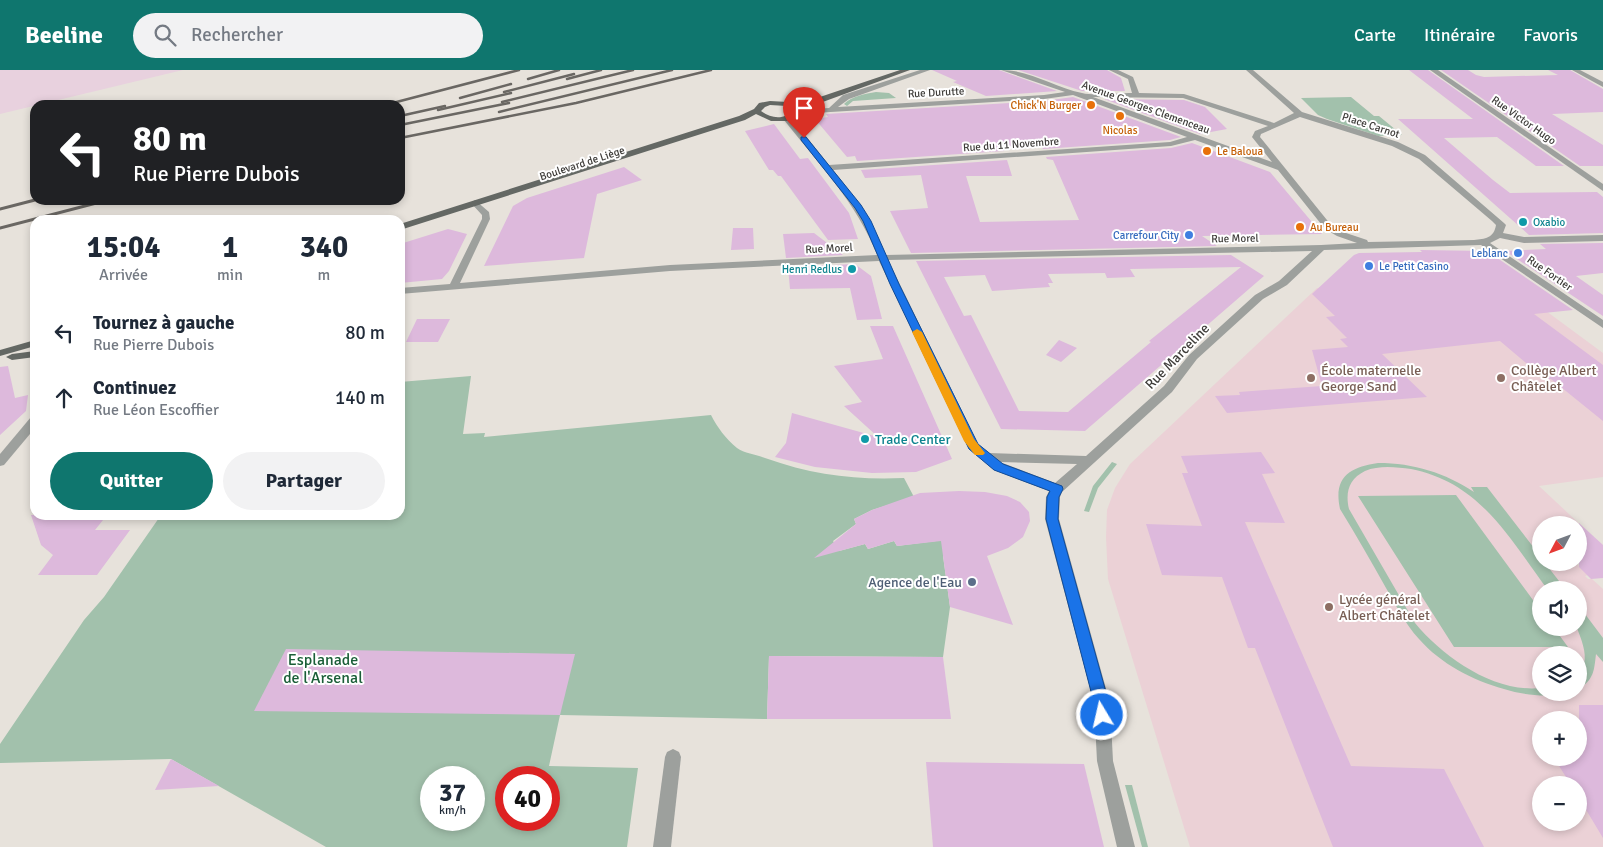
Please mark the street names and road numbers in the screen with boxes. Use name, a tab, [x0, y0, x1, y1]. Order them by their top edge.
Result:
street label: Avenue Georges Clemenceau	[1080, 78, 1212, 137]
street label: Rue Durutte	[907, 85, 965, 100]
street label: Rue Victor Hugo	[1489, 93, 1559, 148]
street label: Place Carnot	[1340, 110, 1401, 141]
street label: Rue du 11 Novembre	[963, 135, 1059, 154]
street label: Boulevard de Liège	[538, 144, 626, 183]
street label: Rue Morel	[1211, 232, 1259, 245]
street label: Rue Morel	[805, 241, 853, 256]
street label: Rue Fortier	[1525, 253, 1575, 294]
street label: Rue Marceline	[1142, 320, 1213, 393]

